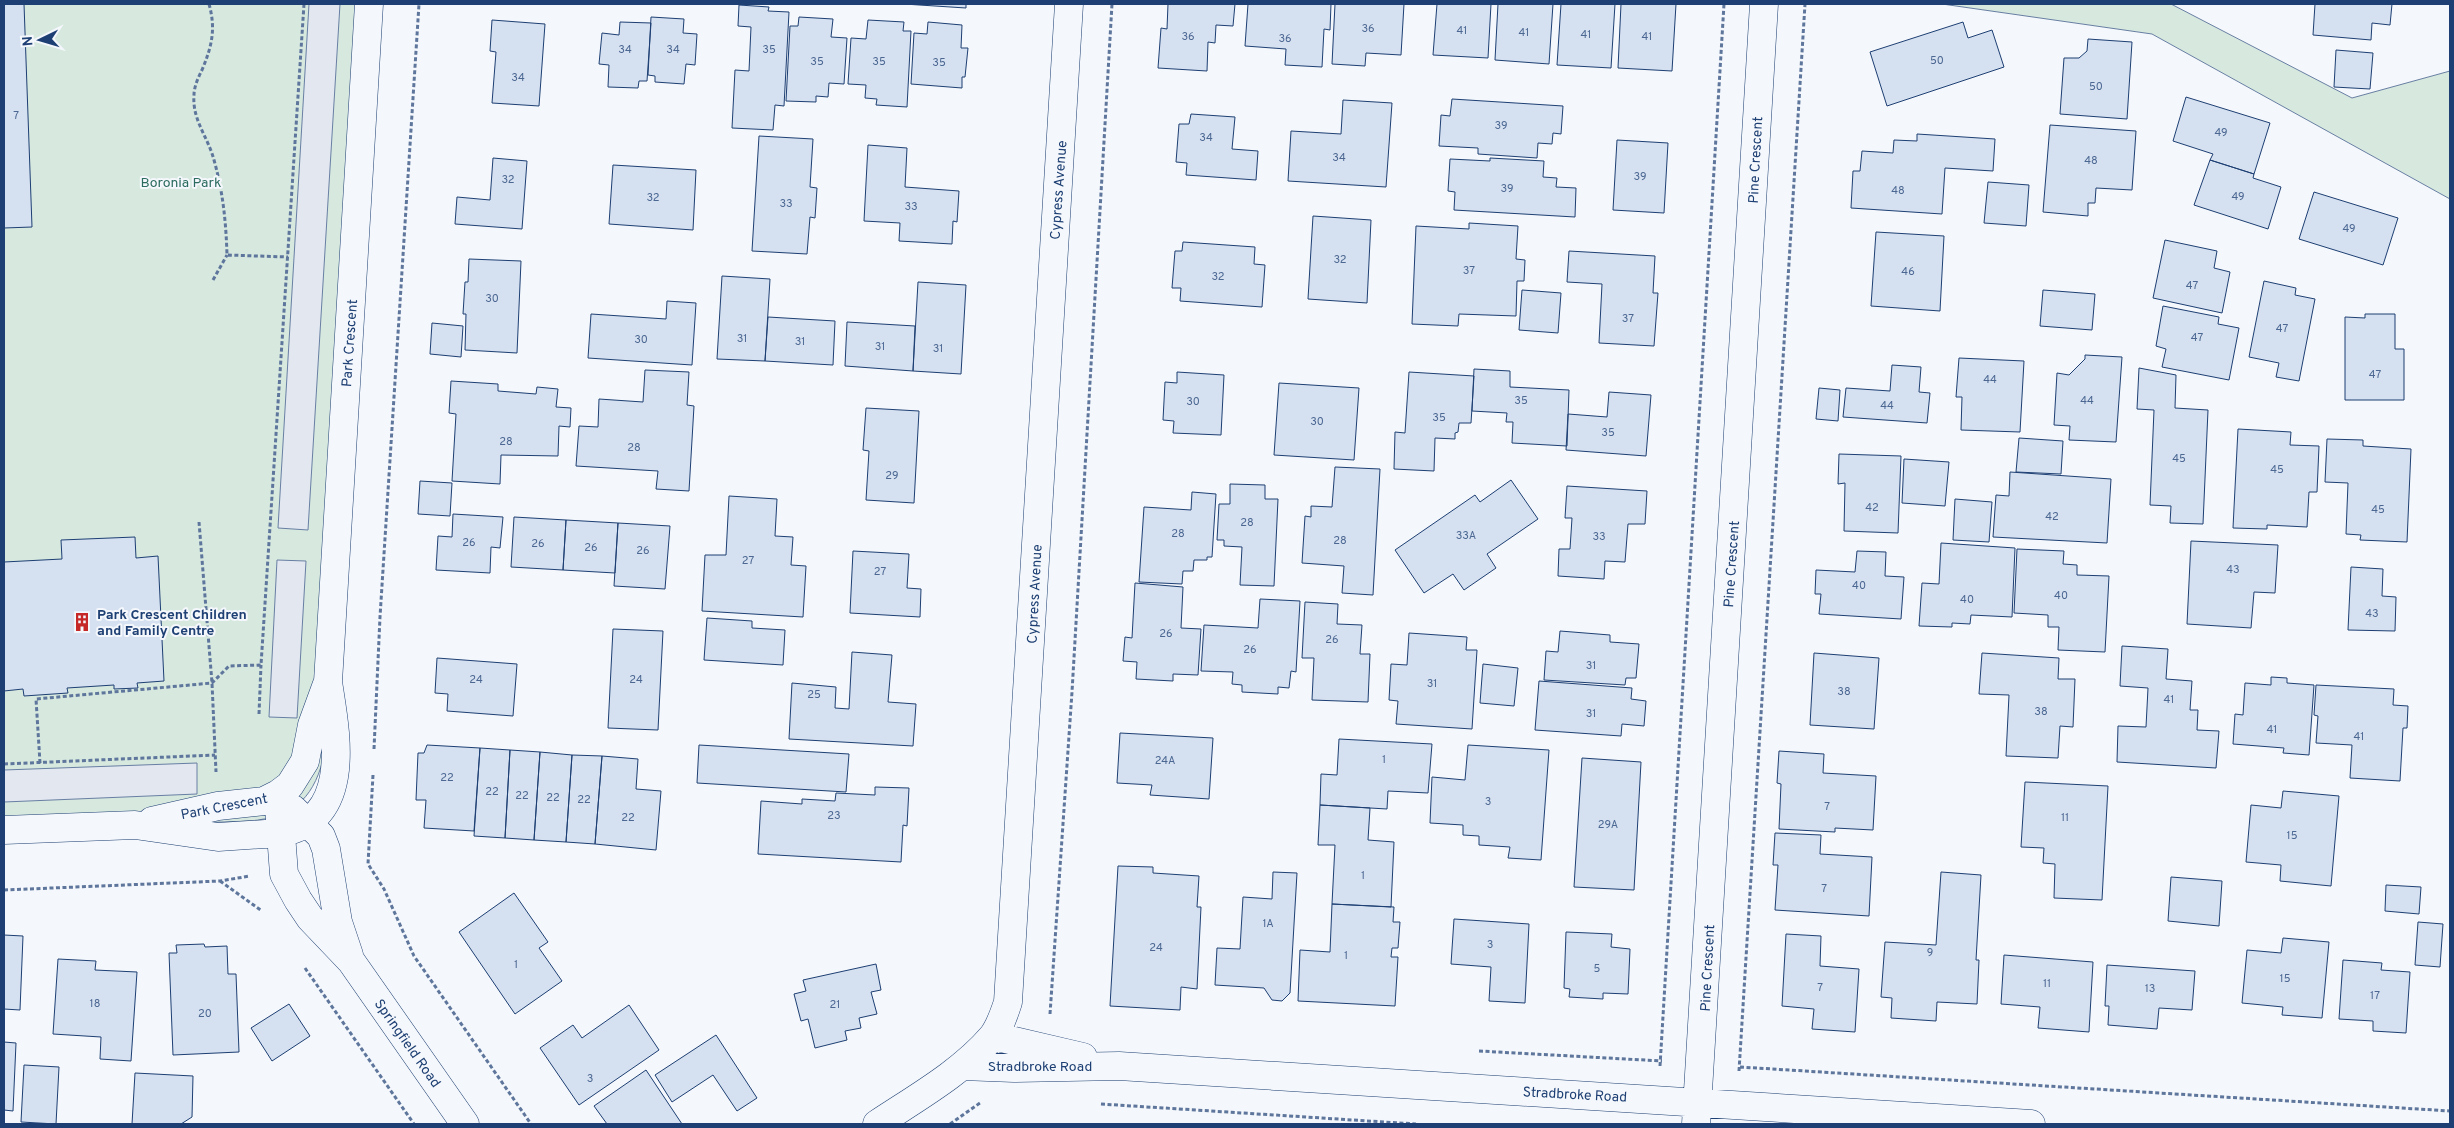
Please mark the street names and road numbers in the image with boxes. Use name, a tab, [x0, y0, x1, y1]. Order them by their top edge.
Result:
street label: Pine Crescent	[1746, 116, 1767, 204]
street label: Cypress Avenue	[1048, 140, 1071, 240]
street label: Park Crescent	[339, 299, 362, 388]
street label: Pine Crescent	[1721, 520, 1744, 608]
street label: Cypress Avenue	[1024, 544, 1047, 644]
street label: Park Crescent	[180, 791, 269, 824]
street label: Pine Crescent	[1698, 924, 1719, 1012]
street label: Springfield Road	[370, 996, 444, 1091]
street label: Stradbroke Road	[988, 1059, 1092, 1076]
street label: Stradbroke Road	[1522, 1084, 1628, 1107]

